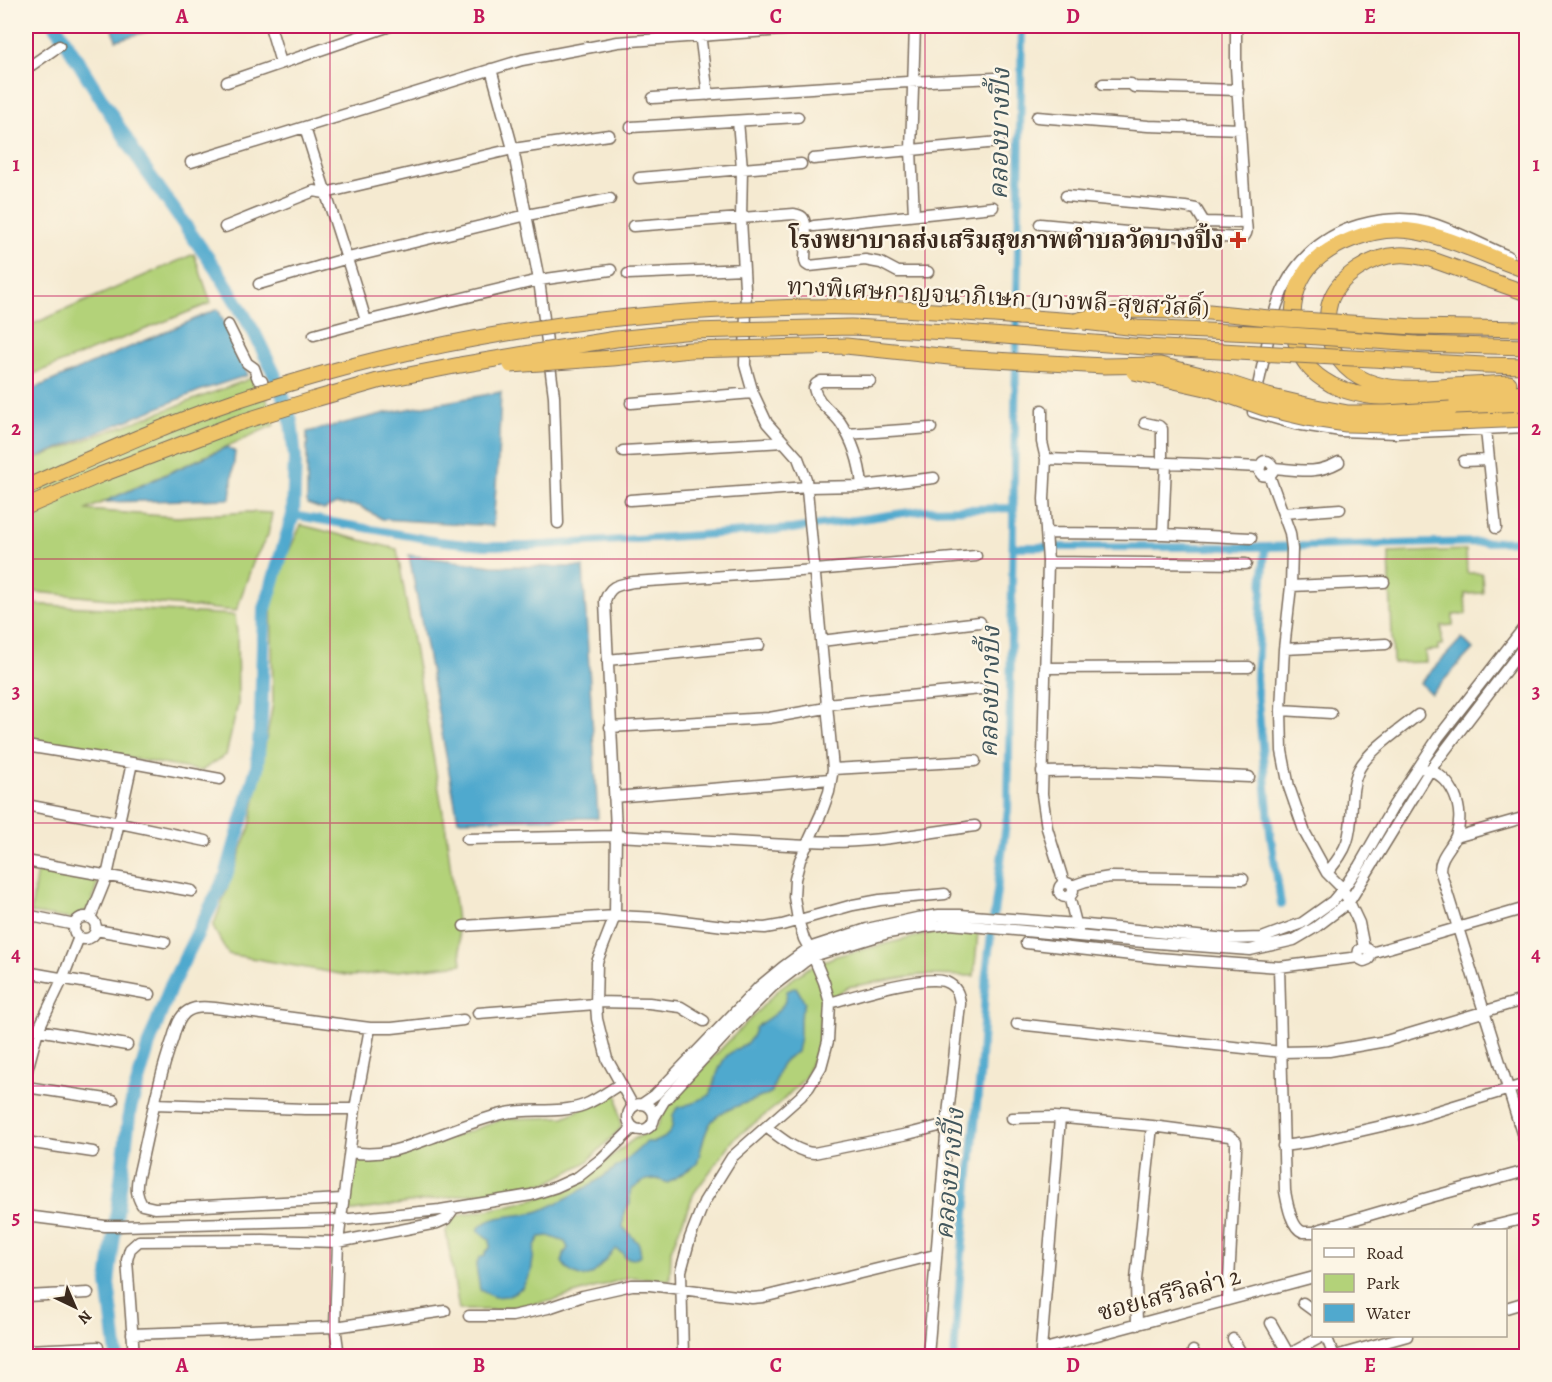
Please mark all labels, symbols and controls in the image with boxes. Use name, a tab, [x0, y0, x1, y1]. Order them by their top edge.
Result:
text: A	[175, 3, 189, 30]
text: B	[473, 3, 485, 30]
text: C	[770, 3, 782, 30]
text: D	[1066, 3, 1080, 30]
text: E	[1364, 3, 1376, 30]
water label: คลองบางปิ้ง	[979, 67, 1018, 200]
text: 1	[12, 151, 20, 178]
text: 1	[1532, 151, 1540, 178]
place label: โรงพยาบาลส่งเสริมสุขภาพตำบลวัดบางปิ้ง	[788, 222, 1224, 256]
marker: โรงพยาบาลส่งเสริมสุขภาพตำบลวัดบางปิ้ง	[1229, 231, 1247, 249]
street label: ทางพิเศษกาญจนาภิเษก (บางพลี-สุขสวัสดิ์)	[786, 268, 1210, 324]
text: 2	[11, 415, 21, 442]
text: 2	[1531, 415, 1541, 442]
water label: คลองบางปิ้ง	[969, 625, 1008, 758]
text: 3	[12, 678, 20, 705]
text: 3	[1532, 678, 1540, 705]
text: 4	[11, 941, 21, 968]
text: 4	[1531, 941, 1541, 968]
water label: คลองบางปิ้ง	[925, 1106, 973, 1241]
text: 5	[12, 1204, 20, 1231]
text: 5	[1532, 1204, 1540, 1231]
legend	[1312, 1229, 1507, 1337]
text: Road	[1366, 1241, 1404, 1265]
street label: ซอยเสรีวิลล่า 2	[1094, 1260, 1244, 1328]
text: Park	[1366, 1271, 1400, 1295]
north arrow	[45, 1277, 105, 1337]
text: Water	[1365, 1301, 1411, 1325]
text: N	[73, 1305, 97, 1329]
text: A	[175, 1352, 189, 1379]
text: B	[473, 1352, 485, 1379]
text: C	[770, 1352, 782, 1379]
text: D	[1066, 1352, 1080, 1379]
text: E	[1364, 1352, 1376, 1379]

